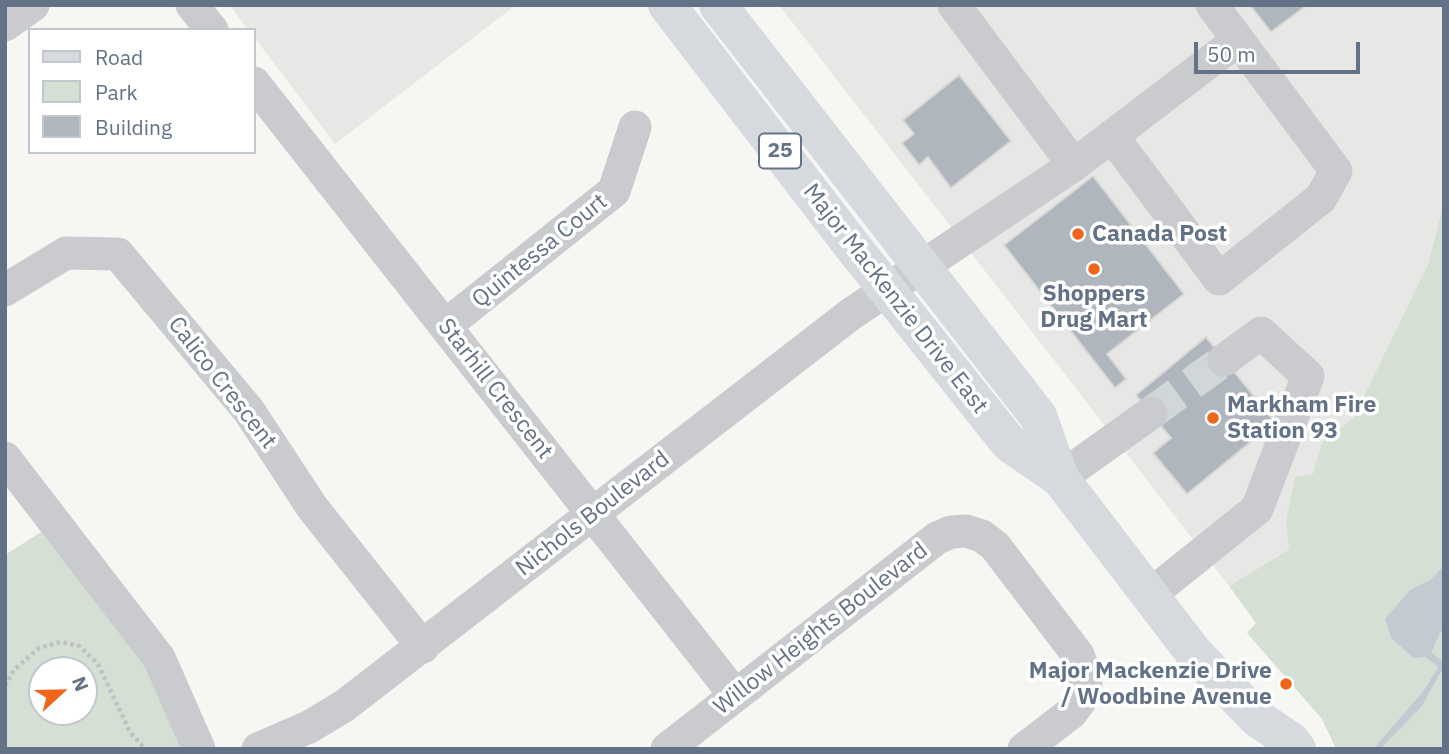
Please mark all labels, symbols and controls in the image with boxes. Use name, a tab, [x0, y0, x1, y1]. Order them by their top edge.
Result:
legend	[28, 28, 256, 154]
scale bar	[1197, 28, 1363, 72]
text: 50 m	[1207, 40, 1256, 68]
text: Road	[95, 43, 143, 71]
text: Park	[95, 78, 138, 106]
text: Building	[95, 113, 172, 141]
road number: 25	[759, 134, 801, 168]
street label: Major MacKenzie Drive East	[797, 179, 993, 419]
street label: Quintessa Court	[467, 188, 613, 314]
place label: Canada Post	[1092, 220, 1227, 248]
marker: Canada Post	[1070, 226, 1086, 242]
marker: Shoppers Drug Mart	[1086, 261, 1102, 277]
place label: Shoppers Drug Mart	[1040, 280, 1148, 334]
street label: Calico Crescent	[162, 311, 282, 455]
street label: Starhill Crescent	[432, 313, 558, 465]
place label: Markham Fire Station 93	[1227, 391, 1376, 445]
marker: Markham Fire Station 93	[1205, 410, 1221, 426]
street label: Nichols Boulevard	[511, 446, 675, 582]
street label: Willow Heights Boulevard	[709, 537, 933, 721]
north arrow	[28, 656, 98, 726]
place label: Major Mackenzie Drive / Woodbine Avenue	[1029, 657, 1272, 711]
text: N	[67, 673, 94, 695]
marker: Major Mackenzie Drive / Woodbine Avenue	[1278, 676, 1294, 692]

